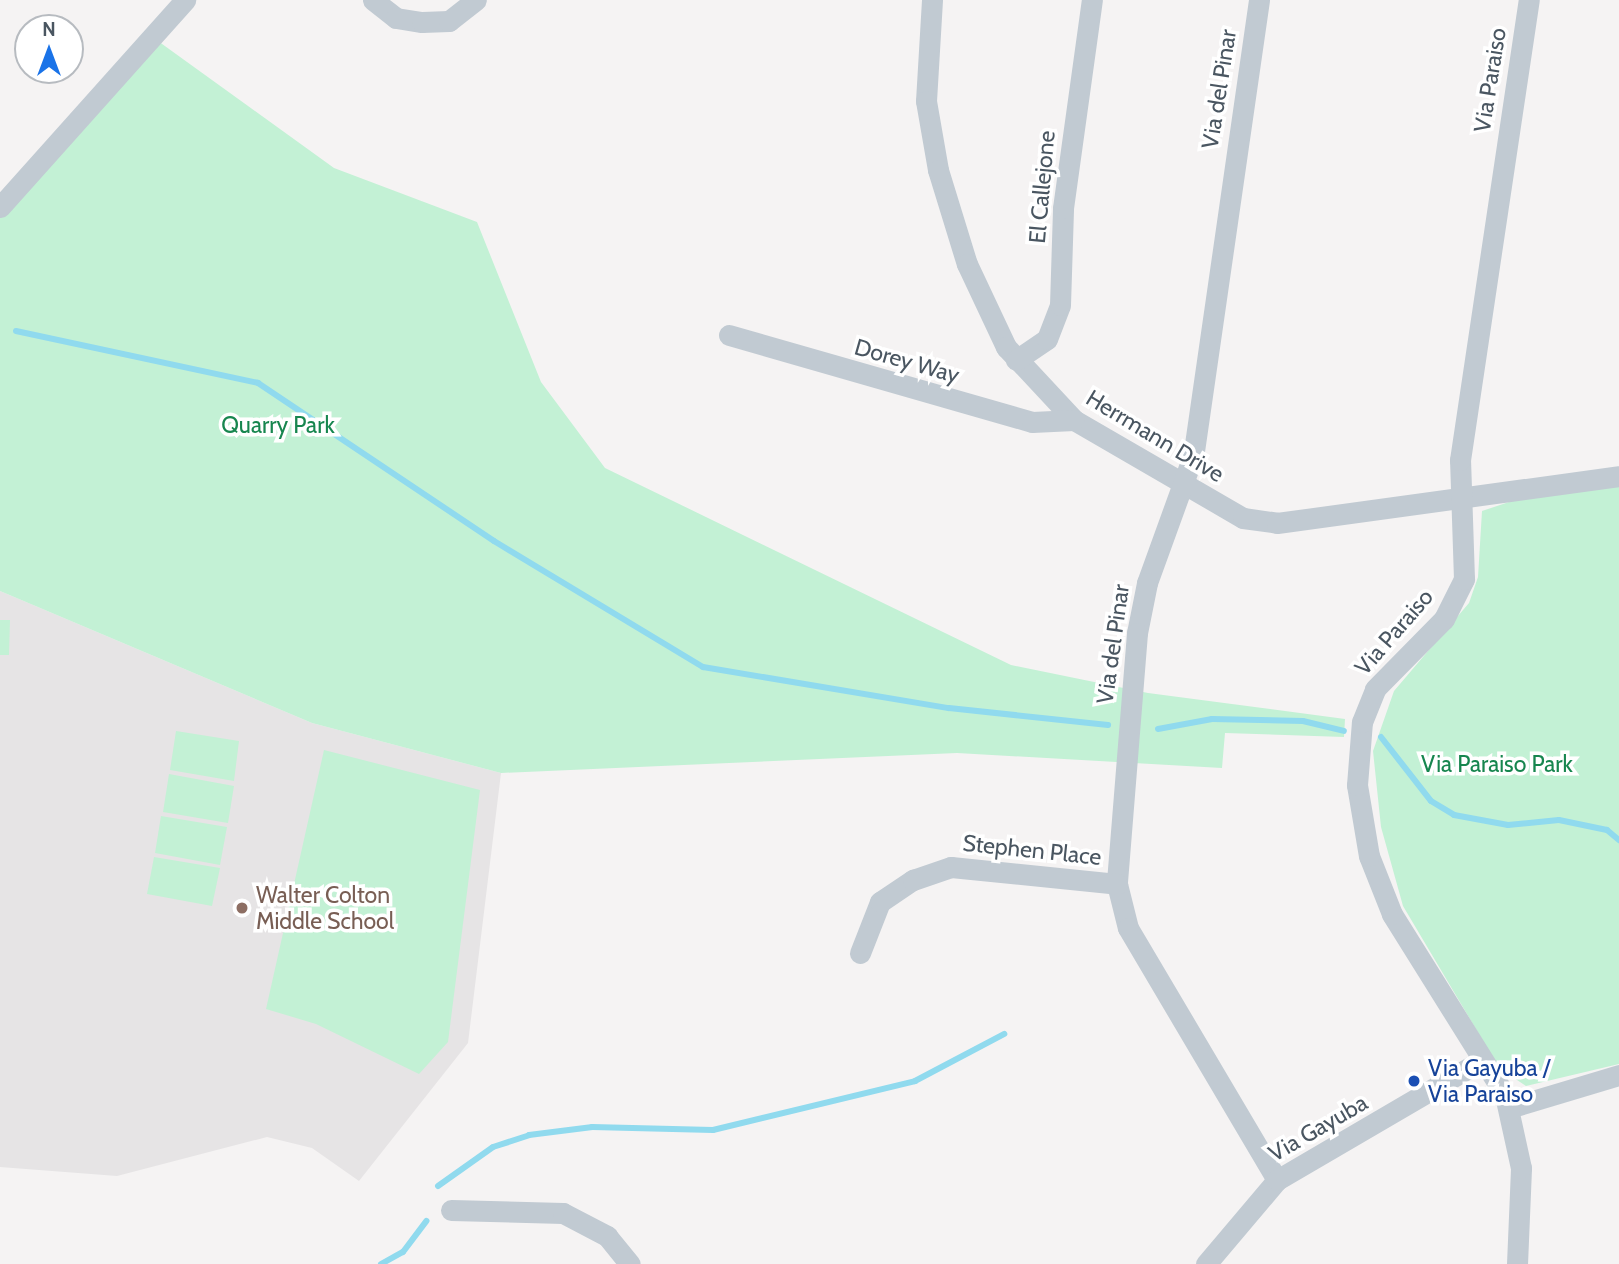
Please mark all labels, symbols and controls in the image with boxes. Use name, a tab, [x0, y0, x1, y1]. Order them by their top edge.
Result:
north arrow	[14, 14, 84, 84]
text: N	[42, 18, 56, 41]
street label: Via Paraiso	[1468, 26, 1512, 134]
street label: Via del Pinar	[1196, 27, 1242, 151]
street label: El Callejone	[1023, 129, 1061, 245]
street label: Dorey Way	[851, 333, 963, 389]
street label: Herrmann Drive	[1081, 384, 1229, 488]
park label: Quarry Park	[221, 411, 335, 439]
street label: Via del Pinar	[1091, 582, 1135, 706]
street label: Via Paraiso	[1349, 583, 1439, 681]
park label: Via Paraiso Park	[1421, 750, 1573, 778]
street label: Stephen Place	[961, 829, 1103, 871]
place label: Walter Colton Middle School	[256, 881, 394, 935]
marker: Walter Colton Middle School	[234, 900, 250, 916]
place label: Via Gayuba / Via Paraiso	[1428, 1054, 1550, 1108]
marker: Via Gayuba / Via Paraiso	[1406, 1073, 1422, 1089]
street label: Via Gayuba	[1264, 1089, 1372, 1167]

